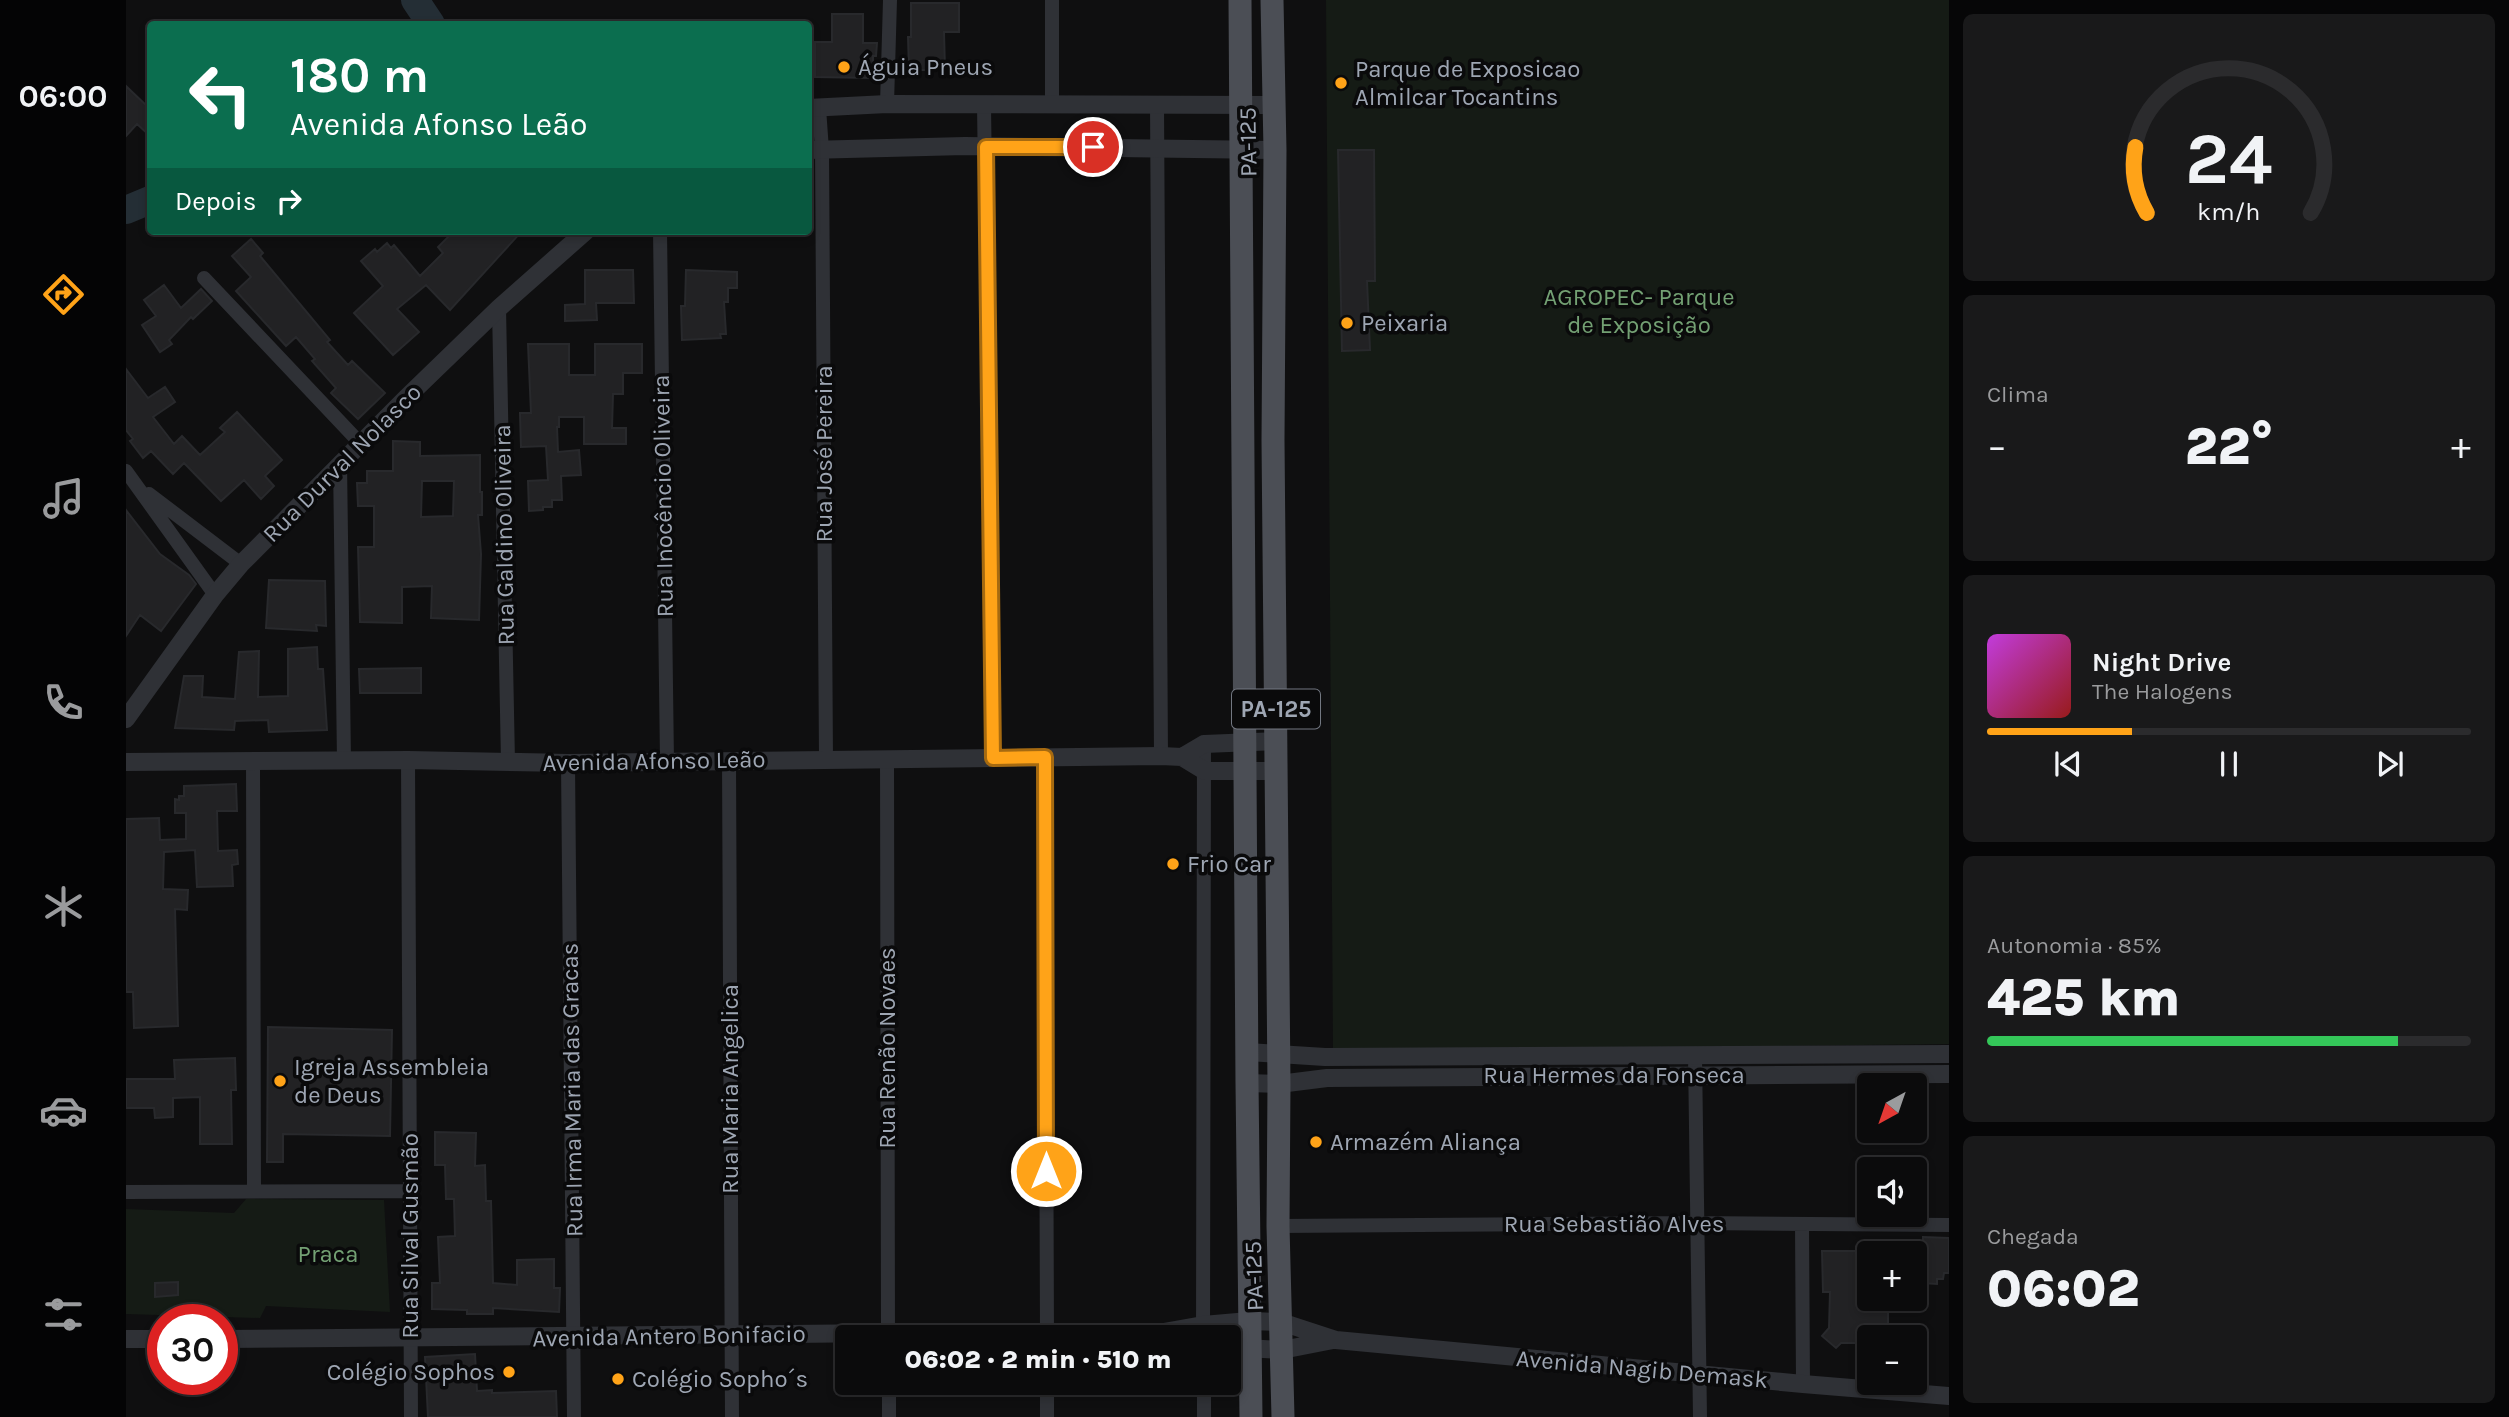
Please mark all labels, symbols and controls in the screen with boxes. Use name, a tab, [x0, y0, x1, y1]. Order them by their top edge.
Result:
text: 180 m	[290, 47, 429, 104]
icon: left	[175, 49, 266, 140]
place label: Águia Pneus	[858, 52, 993, 81]
place label: Parque de Exposicao Almilcar Tocantins	[1355, 55, 1580, 111]
marker: Águia Pneus	[836, 59, 852, 75]
marker: Parque de Exposicao Almilcar Tocantins	[1333, 75, 1349, 91]
text: 06:00	[19, 78, 107, 115]
text: Avenida Afonso Leão	[290, 106, 587, 143]
street label: PA-125	[1233, 107, 1263, 177]
pin	[1063, 117, 1123, 177]
text: 24	[2185, 117, 2273, 202]
icon: arrive	[1074, 128, 1112, 166]
icon: right	[270, 182, 308, 220]
text: Depois	[175, 186, 256, 217]
text: km/h	[2197, 197, 2261, 226]
icon: directions	[39, 270, 88, 319]
park label: AGROPEC- Parque de Exposição	[1543, 283, 1735, 339]
place label: Peixaria	[1361, 309, 1448, 337]
marker: Peixaria	[1339, 315, 1355, 331]
street label: Rua José Pereira	[810, 365, 838, 543]
street label: Rua Inocêncio Oliveira	[647, 374, 679, 618]
street label: Rua Durval Nolasco	[257, 378, 427, 548]
text: Clima	[1987, 381, 2049, 408]
text: 22°	[2185, 416, 2273, 477]
street label: Rua Galdino Oliveira	[488, 424, 520, 646]
text: −	[1987, 424, 2007, 469]
text: +	[2451, 424, 2471, 469]
icon: music	[39, 474, 88, 523]
text: Night Drive	[2092, 647, 2231, 678]
icon: phone	[39, 678, 88, 727]
text: The Halogens	[2092, 678, 2232, 705]
road number: PA-125	[1232, 690, 1320, 729]
street label: Avenida Afonso Leão	[542, 745, 766, 777]
icon: previous	[2049, 745, 2087, 783]
icon: pause	[2210, 745, 2248, 783]
icon: next	[2371, 745, 2409, 783]
place label: Frio Car	[1187, 850, 1271, 878]
marker: Frio Car	[1165, 856, 1181, 872]
icon: climate	[39, 882, 88, 931]
text: Autonomia · 85%	[1987, 932, 2162, 959]
street label: Rua Irma Maria das Gracas	[555, 943, 589, 1237]
street label: Rua Renão Novaes	[873, 947, 901, 1149]
text: 425 km	[1987, 967, 2180, 1028]
street label: Rua Maria Angelica	[716, 984, 744, 1194]
place label: Igreja Assembleia de Deus	[294, 1053, 489, 1109]
street label: Rua Hermes da Fonseca	[1483, 1061, 1745, 1089]
marker: Igreja Assembleia de Deus	[272, 1073, 288, 1089]
north arrow	[1857, 1073, 1927, 1143]
map controls	[1857, 1073, 1927, 1395]
icon: car	[39, 1086, 88, 1135]
place label: Armazém Aliança	[1330, 1128, 1521, 1156]
street label: Rua Silval Gusmão	[396, 1133, 424, 1339]
position arrow	[1009, 1134, 1083, 1208]
marker: Armazém Aliança	[1308, 1134, 1324, 1150]
button: sound	[1857, 1157, 1927, 1227]
street label: Rua Sebastião Alves	[1504, 1210, 1724, 1238]
text: Chegada	[1987, 1223, 2079, 1250]
park label: Praca	[298, 1240, 358, 1268]
street label: PA-125	[1239, 1241, 1269, 1311]
button: +	[1857, 1241, 1927, 1311]
text: 06:02	[1987, 1258, 2140, 1319]
icon: filters	[39, 1290, 88, 1339]
speed limit sign: 30	[147, 1304, 238, 1395]
street label: Avenida Antero Bonifacio	[532, 1320, 806, 1352]
button: −	[1857, 1325, 1927, 1395]
text: 06:02 · 2 min · 510 m	[904, 1344, 1172, 1375]
street label: Avenida Nagib Demask	[1515, 1344, 1769, 1394]
place label: Colégio Sophos	[327, 1358, 495, 1386]
marker: Colégio Sophos	[501, 1364, 517, 1380]
place label: Colégio Sopho´s	[632, 1365, 808, 1393]
marker: Colégio Sopho´s	[610, 1371, 626, 1387]

